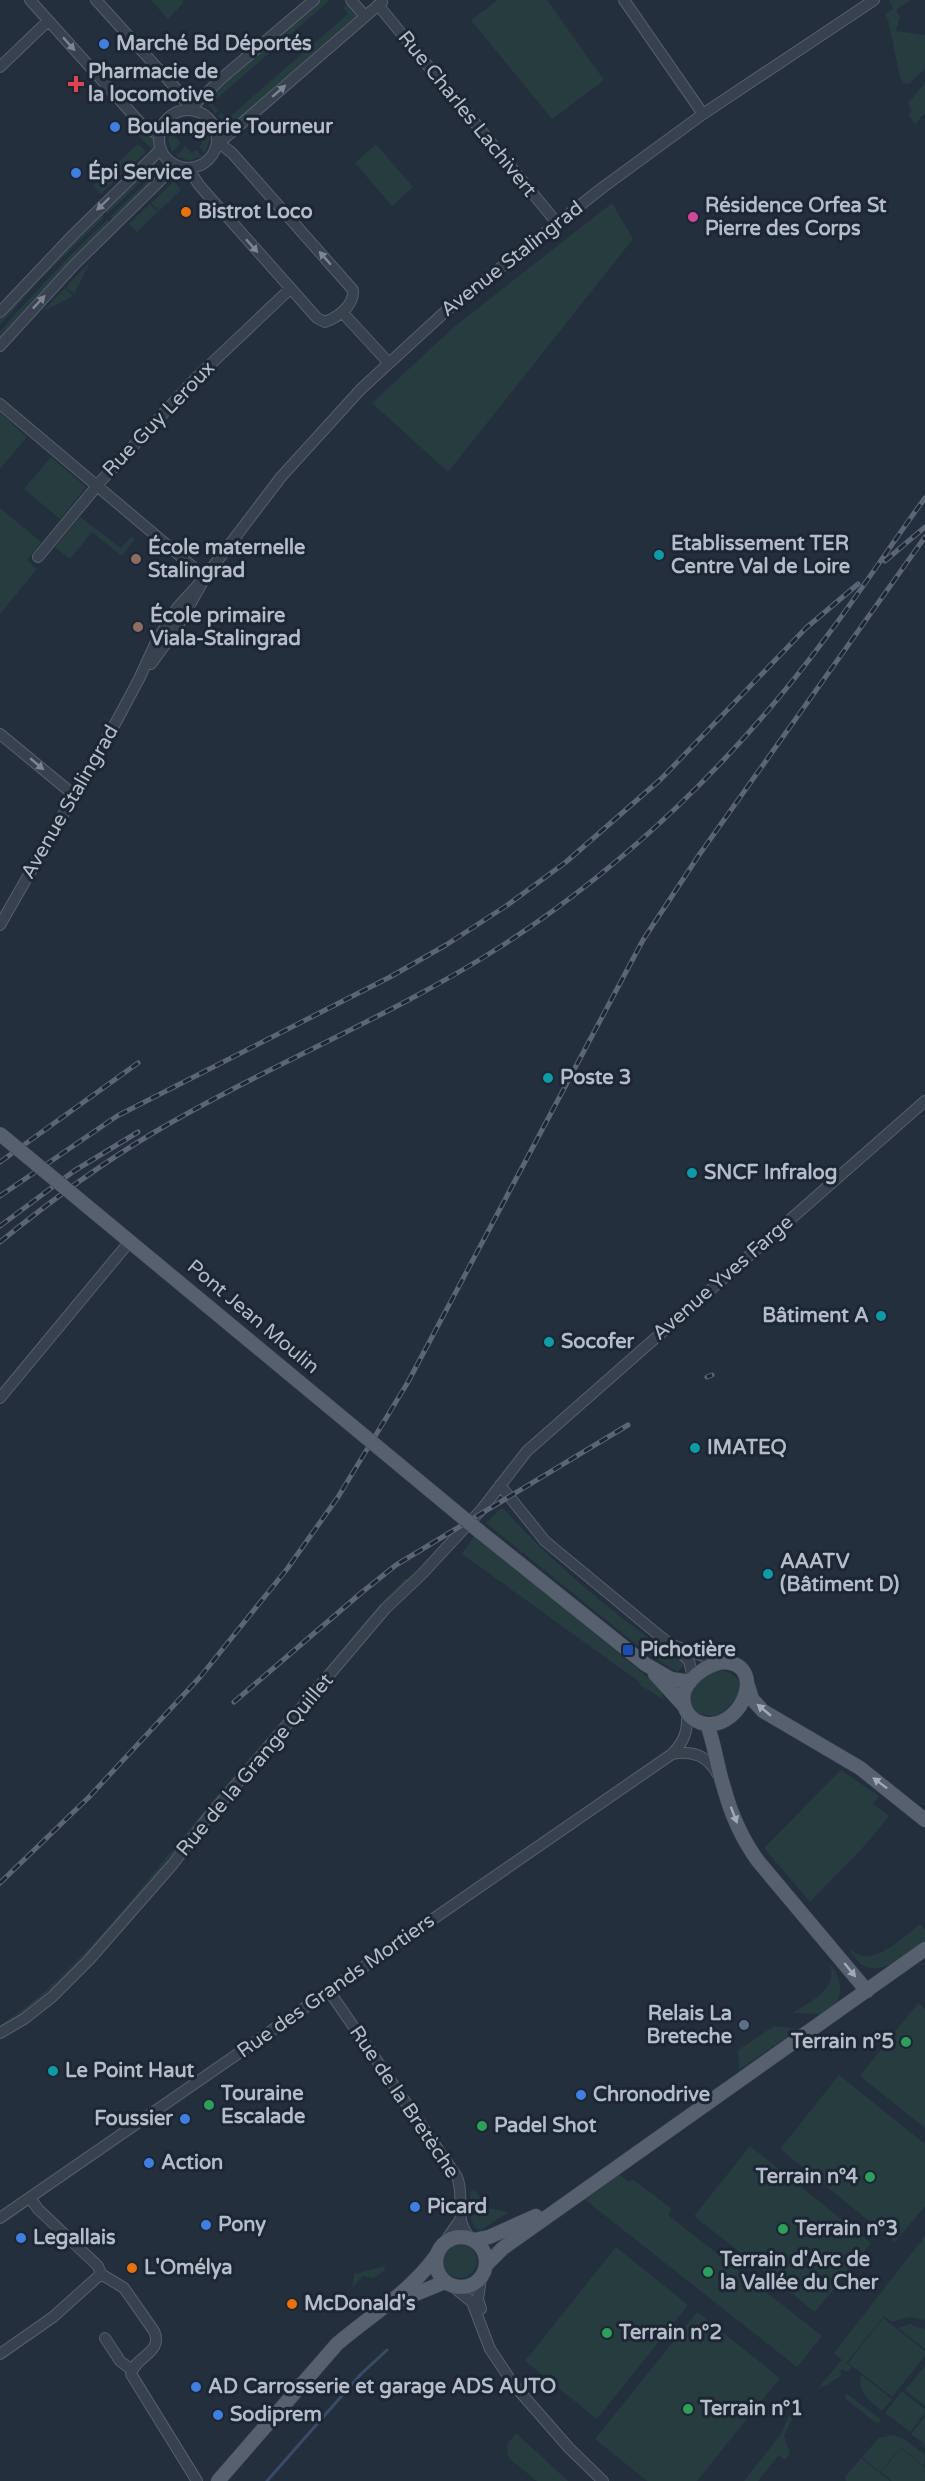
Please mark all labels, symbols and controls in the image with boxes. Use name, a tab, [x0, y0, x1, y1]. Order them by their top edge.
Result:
street label: Rue Charles Lachivert	[393, 26, 542, 202]
place label: Marché Bd Déportés	[116, 32, 312, 56]
one-way arrow	[62, 36, 75, 51]
marker: Marché Bd Déportés	[97, 37, 111, 51]
place label: Pharmacie de la locomotive	[88, 60, 218, 107]
marker: Pharmacie de la locomotive	[69, 77, 83, 91]
one-way arrow	[271, 85, 286, 98]
place label: Boulangerie Tourneur	[127, 115, 333, 139]
marker: Boulangerie Tourneur	[108, 120, 122, 134]
place label: Épi Service	[88, 159, 192, 185]
marker: Épi Service	[69, 166, 83, 180]
place label: Résidence Orfea St Pierre des Corps	[705, 194, 887, 241]
street label: Avenue Stalingrad	[436, 196, 588, 322]
one-way arrow	[96, 197, 111, 211]
place label: Bistrot Loco	[198, 200, 313, 224]
marker: Bistrot Loco	[179, 205, 193, 219]
marker: Résidence Orfea St Pierre des Corps	[686, 210, 700, 224]
one-way arrow	[245, 238, 258, 253]
one-way arrow	[319, 251, 332, 266]
one-way arrow	[32, 295, 45, 310]
street label: Rue Guy Leroux	[98, 356, 220, 482]
place label: Etablissement TER Centre Val de Loire	[671, 532, 850, 579]
place label: École maternelle Stalingrad	[148, 534, 305, 583]
marker: Etablissement TER Centre Val de Loire	[652, 548, 666, 562]
marker: École maternelle Stalingrad	[129, 552, 143, 566]
place label: École primaire Viala-Stalingrad	[150, 602, 301, 651]
marker: École primaire Viala-Stalingrad	[131, 620, 145, 634]
street label: Avenue Stalingrad	[16, 721, 124, 883]
one-way arrow	[29, 758, 45, 771]
place label: Poste 3	[560, 1066, 631, 1090]
marker: Poste 3	[541, 1071, 555, 1085]
place label: SNCF Infralog	[704, 1161, 837, 1185]
marker: SNCF Infralog	[685, 1166, 699, 1180]
street label: Avenue Yves Farge	[648, 1210, 798, 1346]
street label: Pont Jean Moulin	[182, 1255, 324, 1379]
place label: Bâtiment A	[762, 1304, 869, 1328]
marker: Bâtiment A	[874, 1309, 888, 1323]
place label: Socofer	[561, 1330, 634, 1354]
marker: Socofer	[542, 1335, 556, 1349]
place label: IMATEQ	[707, 1436, 787, 1460]
marker: IMATEQ	[688, 1441, 702, 1455]
place label: AAATV (Bâtiment D)	[780, 1550, 899, 1597]
marker: AAATV (Bâtiment D)	[761, 1567, 775, 1581]
place label: Pichotière	[640, 1638, 736, 1662]
marker: Pichotière	[621, 1643, 635, 1657]
street label: Rue de la Grange Quillet	[172, 1669, 339, 1861]
one-way arrow	[756, 1704, 772, 1717]
one-way arrow	[873, 1777, 888, 1789]
one-way arrow	[730, 1806, 739, 1824]
street label: Rue des Grands Mortiers	[233, 1909, 439, 2063]
one-way arrow	[844, 1962, 857, 1978]
place label: Relais La Breteche	[647, 2002, 732, 2049]
marker: Relais La Breteche	[737, 2018, 751, 2032]
street label: Rue de la Bretèche	[344, 2021, 464, 2183]
place label: Terrain n°5	[790, 2030, 894, 2054]
marker: Terrain n°5	[899, 2035, 913, 2049]
place label: Le Point Haut	[65, 2059, 195, 2083]
marker: Le Point Haut	[46, 2064, 60, 2078]
place label: Touraine Escalade	[220, 2082, 305, 2129]
place label: Chronodrive	[593, 2083, 710, 2107]
marker: Chronodrive	[574, 2088, 588, 2102]
marker: Touraine Escalade	[202, 2098, 216, 2112]
place label: Foussier	[94, 2107, 173, 2131]
marker: Foussier	[178, 2112, 192, 2126]
place label: Padel Shot	[494, 2114, 597, 2138]
marker: Padel Shot	[475, 2119, 489, 2133]
place label: Action	[161, 2151, 223, 2175]
marker: Action	[142, 2156, 156, 2170]
place label: Terrain n°4	[755, 2165, 858, 2189]
marker: Terrain n°4	[863, 2170, 877, 2184]
place label: Picard	[427, 2195, 487, 2219]
marker: Picard	[408, 2200, 422, 2214]
place label: Pony	[218, 2213, 266, 2237]
place label: Terrain n°3	[794, 2217, 898, 2241]
marker: Pony	[199, 2218, 213, 2232]
marker: Terrain n°3	[776, 2222, 790, 2236]
place label: Legallais	[33, 2226, 116, 2250]
marker: Legallais	[14, 2231, 28, 2245]
place label: Terrain d'Arc de la Vallée du Cher	[719, 2248, 879, 2295]
place label: L'Omélya	[144, 2256, 233, 2280]
marker: L'Omélya	[125, 2261, 139, 2275]
marker: Terrain d'Arc de la Vallée du Cher	[701, 2265, 715, 2279]
place label: McDonald's	[304, 2292, 416, 2316]
marker: McDonald's	[285, 2297, 299, 2311]
place label: Terrain n°2	[618, 2321, 722, 2345]
marker: Terrain n°2	[600, 2326, 614, 2340]
place label: AD Carrosserie et garage ADS AUTO	[208, 2375, 556, 2399]
marker: AD Carrosserie et garage ADS AUTO	[189, 2380, 203, 2394]
place label: Terrain n°1	[699, 2397, 803, 2421]
marker: Terrain n°1	[681, 2402, 695, 2416]
place label: Sodiprem	[230, 2403, 322, 2427]
marker: Sodiprem	[211, 2408, 225, 2422]

